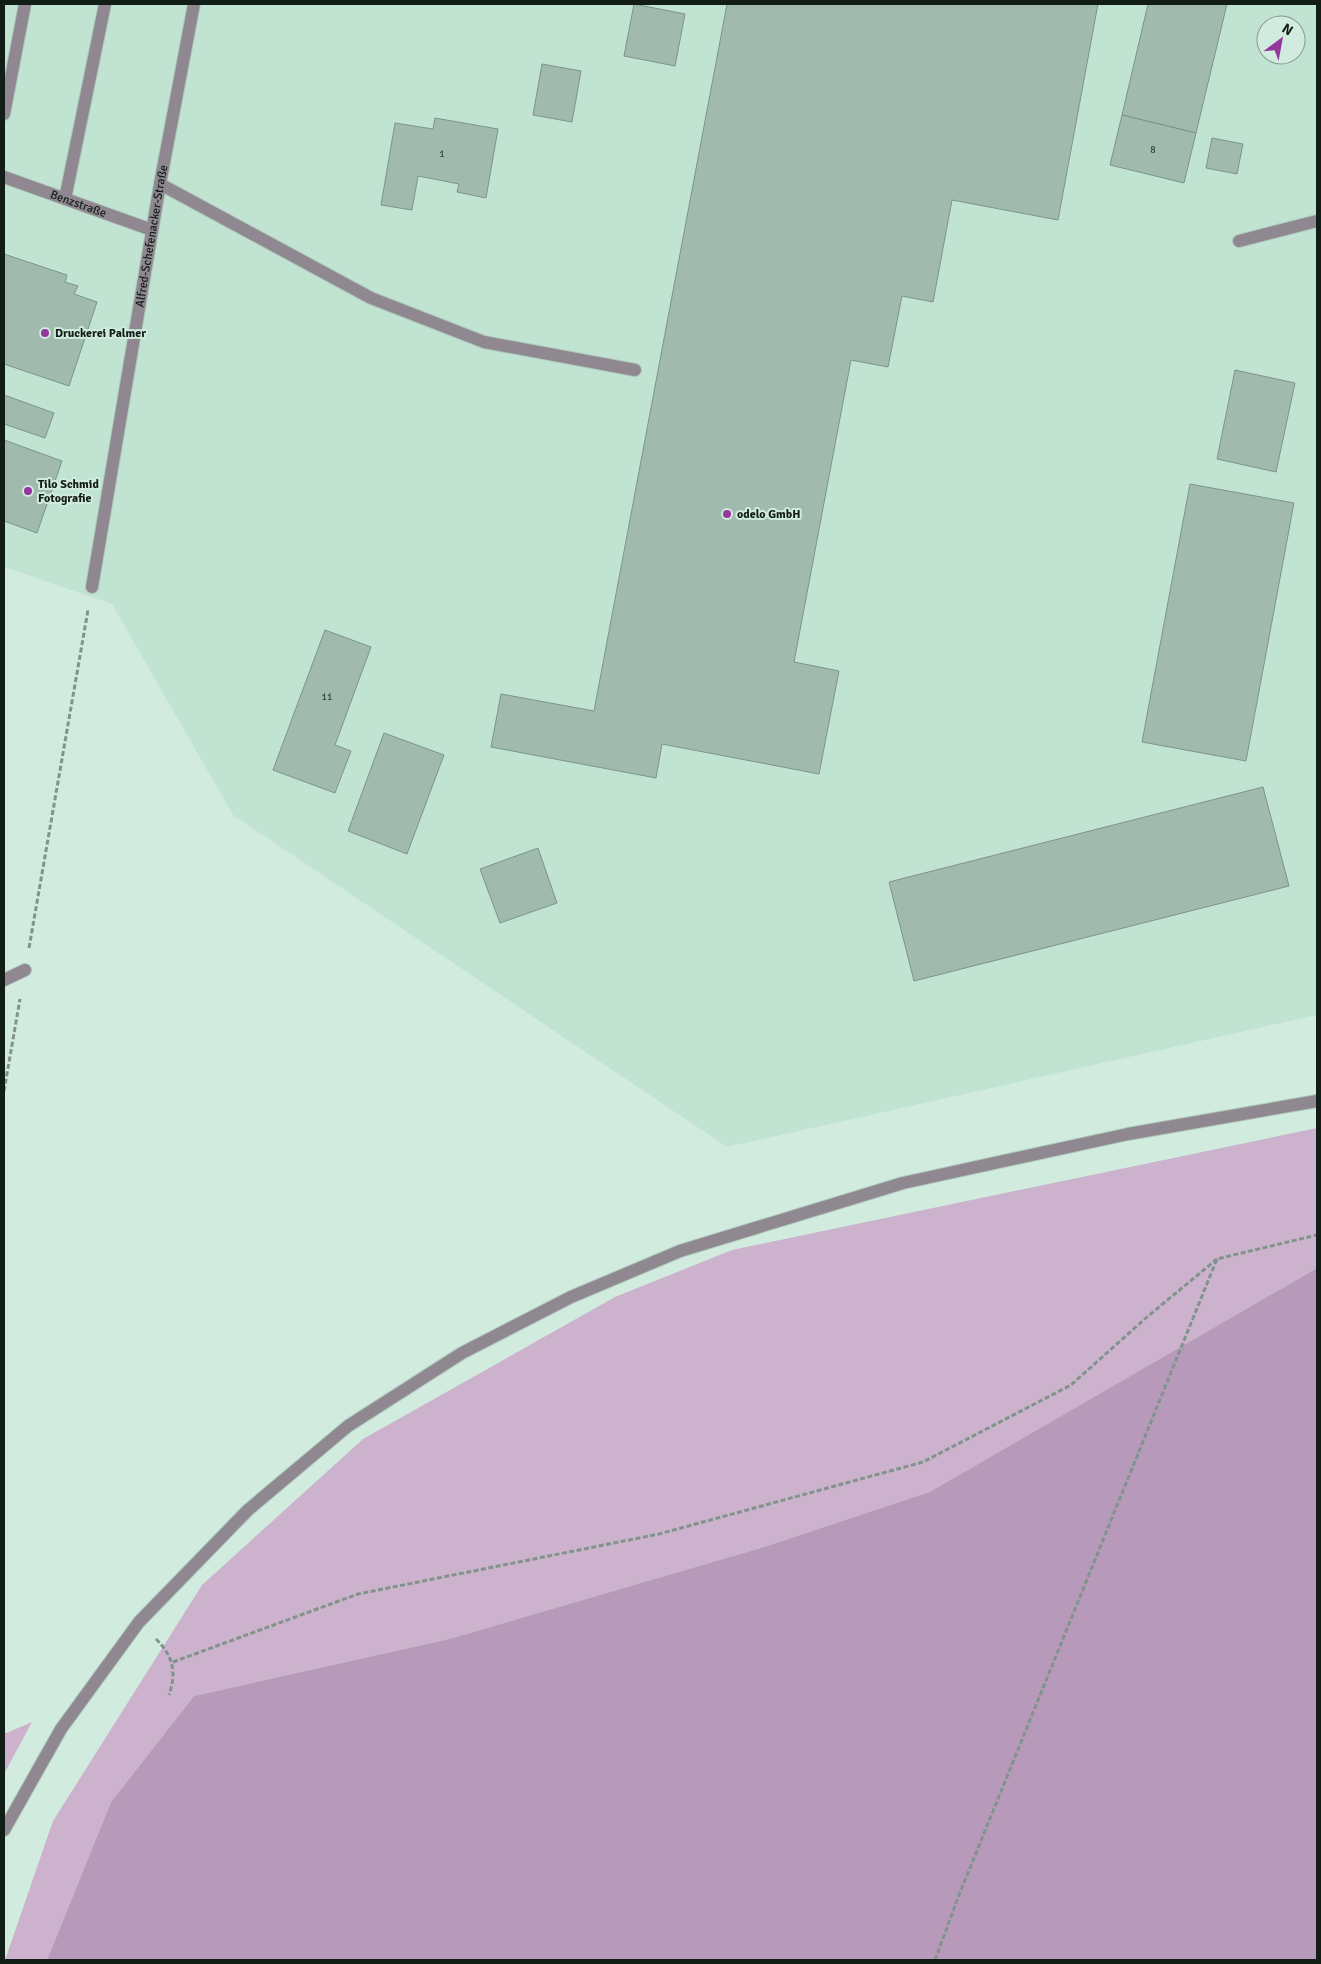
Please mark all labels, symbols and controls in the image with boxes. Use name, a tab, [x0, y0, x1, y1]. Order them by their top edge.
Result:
north arrow	[1256, 15, 1306, 65]
text: N	[1279, 20, 1296, 39]
house number: 8	[1150, 144, 1156, 156]
house number: 1	[439, 148, 445, 160]
street label: Alfred-Schefenacker-Straße	[132, 164, 171, 308]
street label: Benzstraße	[48, 187, 108, 221]
place label: Druckerei Palmer	[55, 326, 146, 341]
marker: Druckerei Palmer	[39, 327, 51, 339]
place label: Tilo Schmid Fotografie	[38, 477, 99, 506]
marker: Tilo Schmid Fotografie	[22, 485, 34, 497]
place label: odelo GmbH	[737, 507, 800, 522]
marker: odelo GmbH	[721, 508, 733, 520]
house number: 11	[322, 691, 332, 703]

